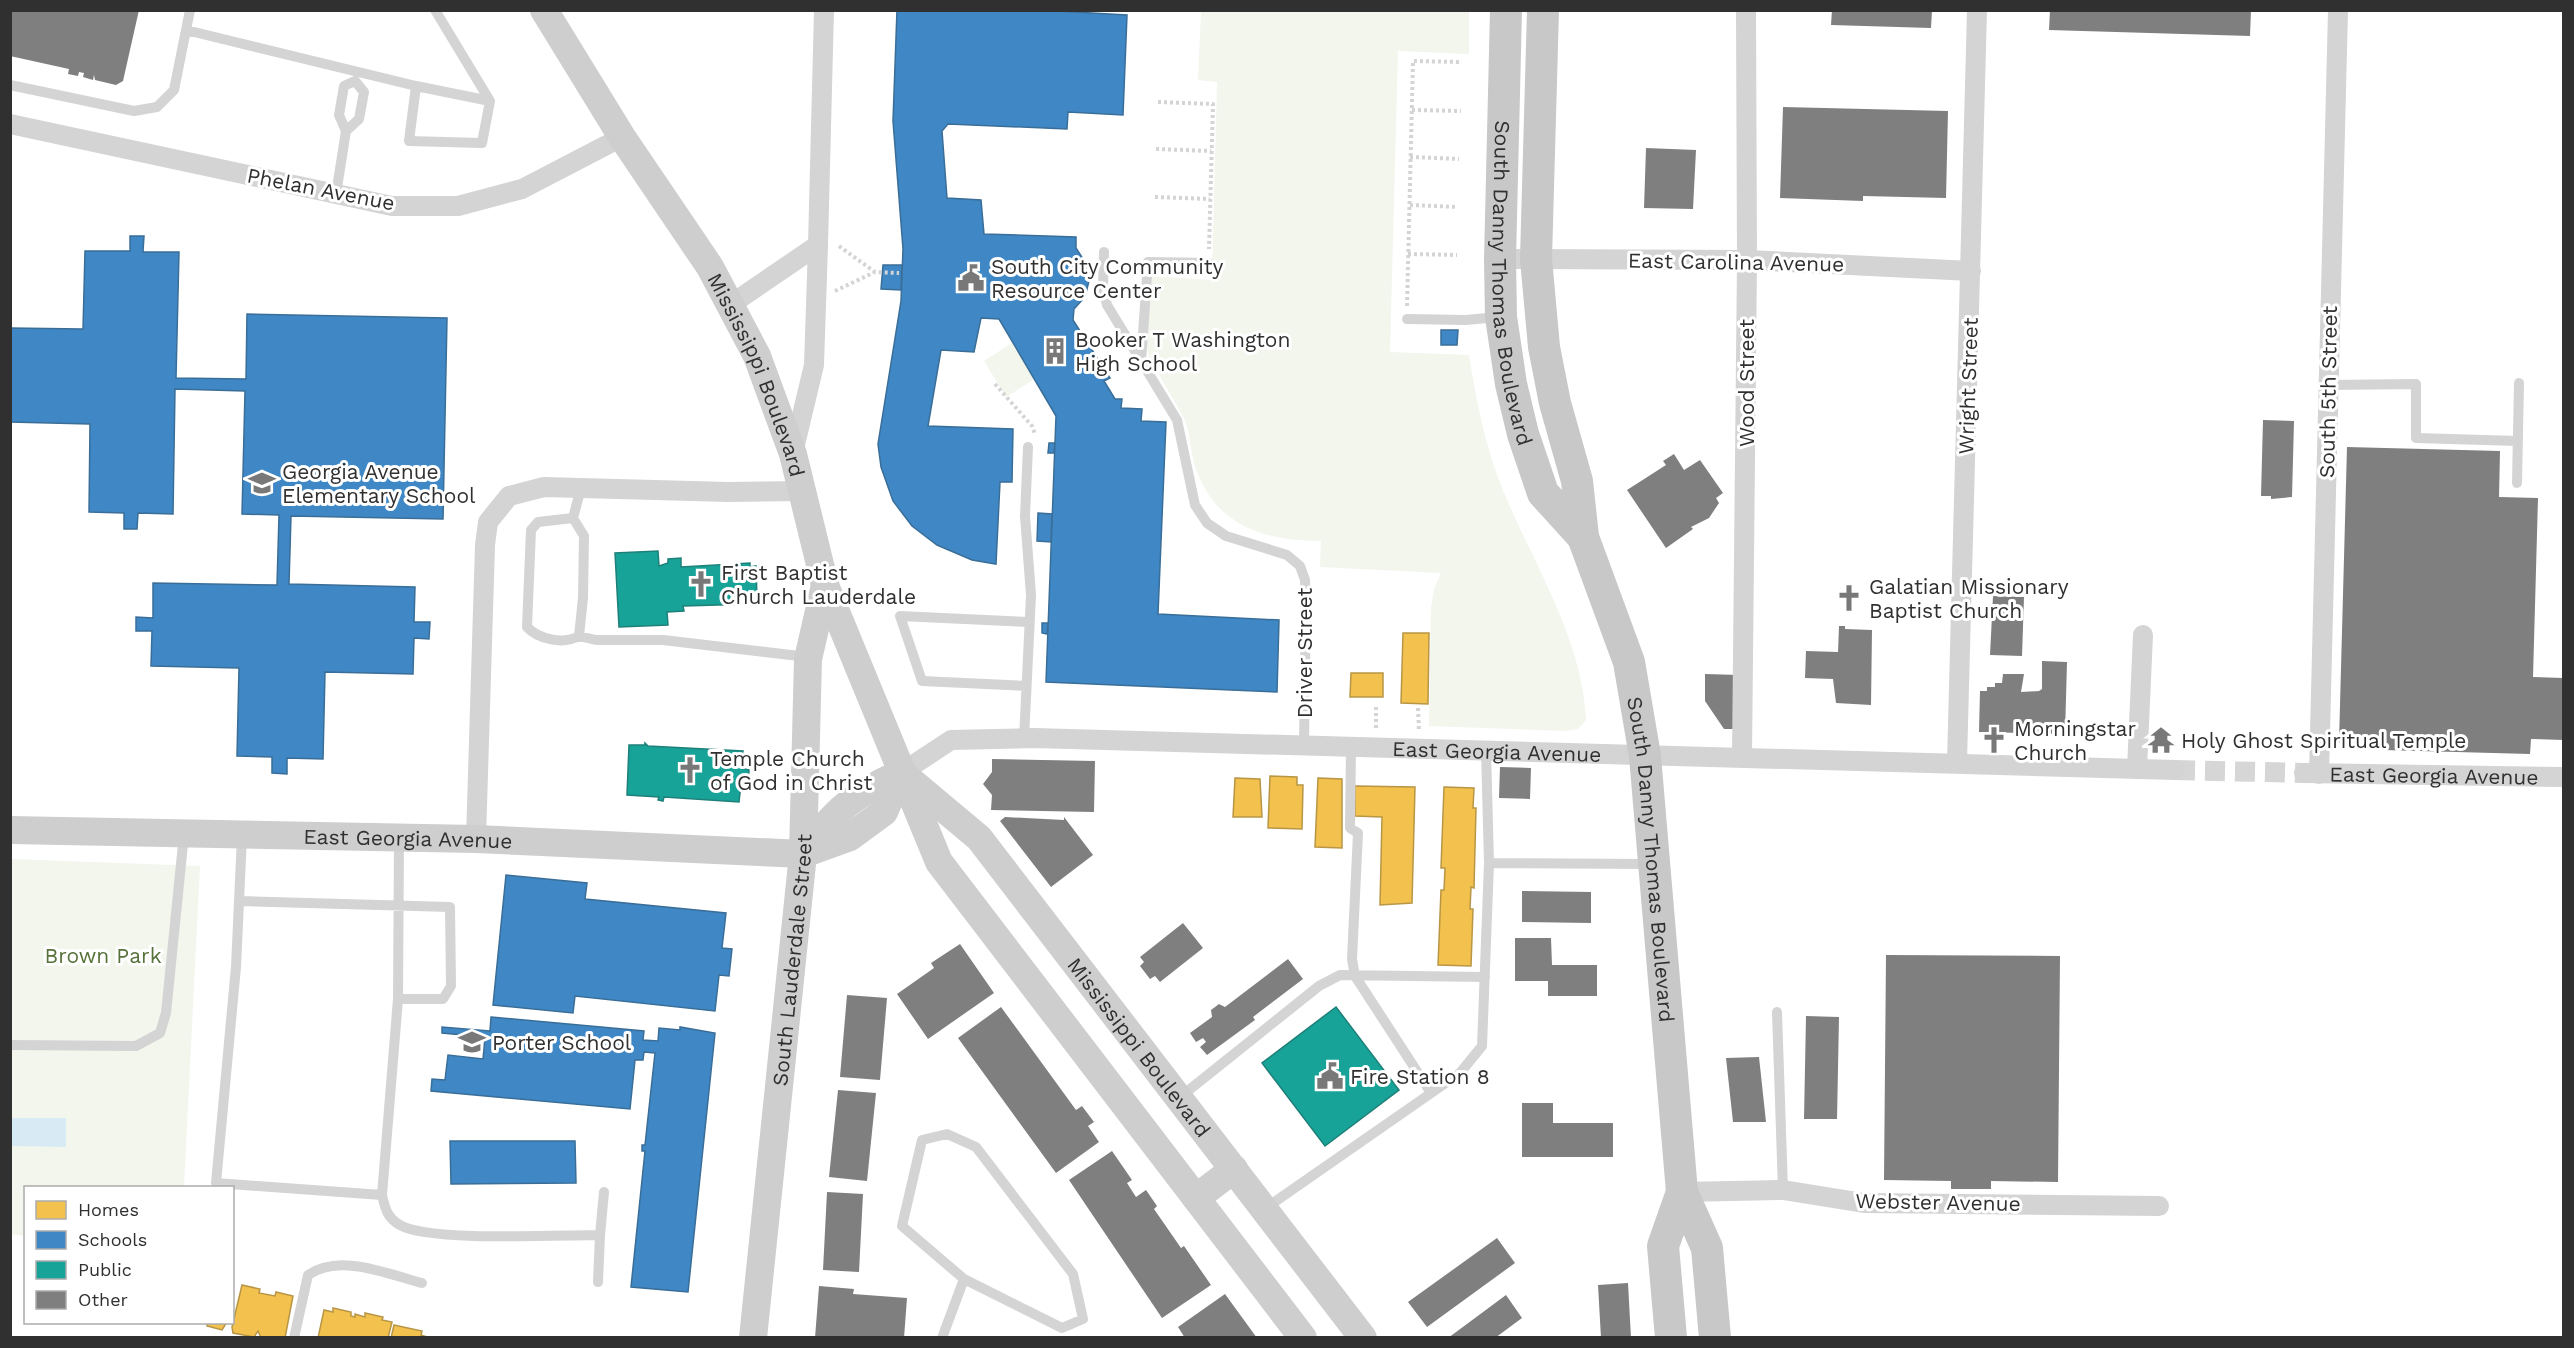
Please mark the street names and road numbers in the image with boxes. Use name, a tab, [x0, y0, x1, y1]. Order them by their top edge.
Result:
street label: South Danny Thomas Boulevard	[1487, 120, 1538, 449]
street label: Phelan Avenue	[245, 162, 397, 216]
street label: East Carolina Avenue	[1628, 248, 1844, 276]
street label: Mississippi Boulevard	[703, 268, 811, 479]
street label: South 5th Street	[2314, 305, 2342, 478]
street label: Wright Street	[1953, 317, 1983, 455]
street label: Wood Street	[1734, 319, 1759, 447]
street label: Driver Street	[1292, 587, 1317, 718]
street label: South Danny Thomas Boulevard	[1623, 695, 1680, 1023]
street label: East Georgia Avenue	[1392, 736, 1602, 766]
street label: East Georgia Avenue	[2329, 761, 2539, 789]
street label: East Georgia Avenue	[303, 823, 513, 853]
street label: South Lauderdale Street	[767, 834, 816, 1087]
street label: Mississippi Boulevard	[1063, 952, 1216, 1142]
street label: Webster Avenue	[1855, 1188, 2021, 1216]

